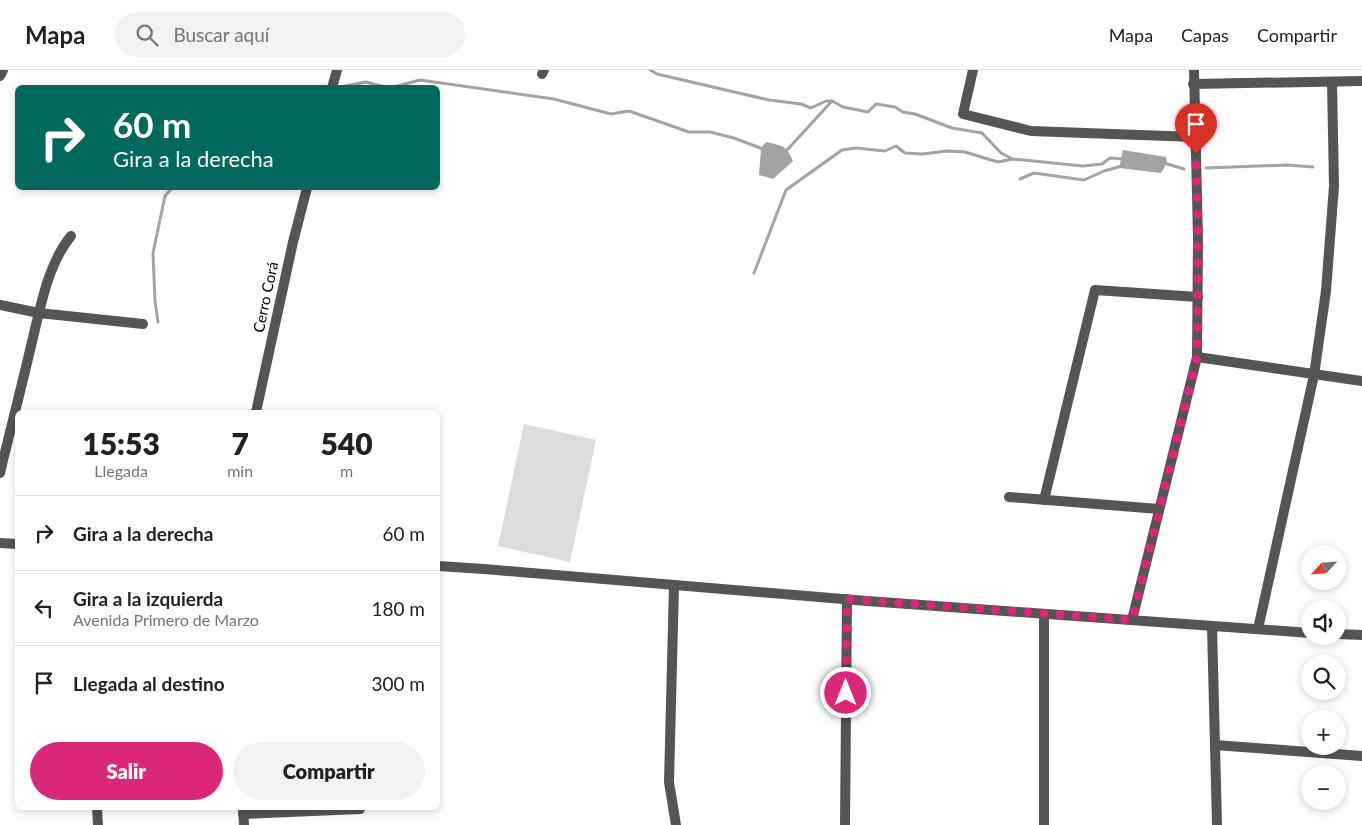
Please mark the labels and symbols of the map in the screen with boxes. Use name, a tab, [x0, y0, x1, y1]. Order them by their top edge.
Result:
pin	[1175, 103, 1217, 154]
street label: Cerro Corá	[249, 260, 281, 334]
north arrow	[1301, 545, 1346, 590]
position arrow	[819, 666, 871, 718]

